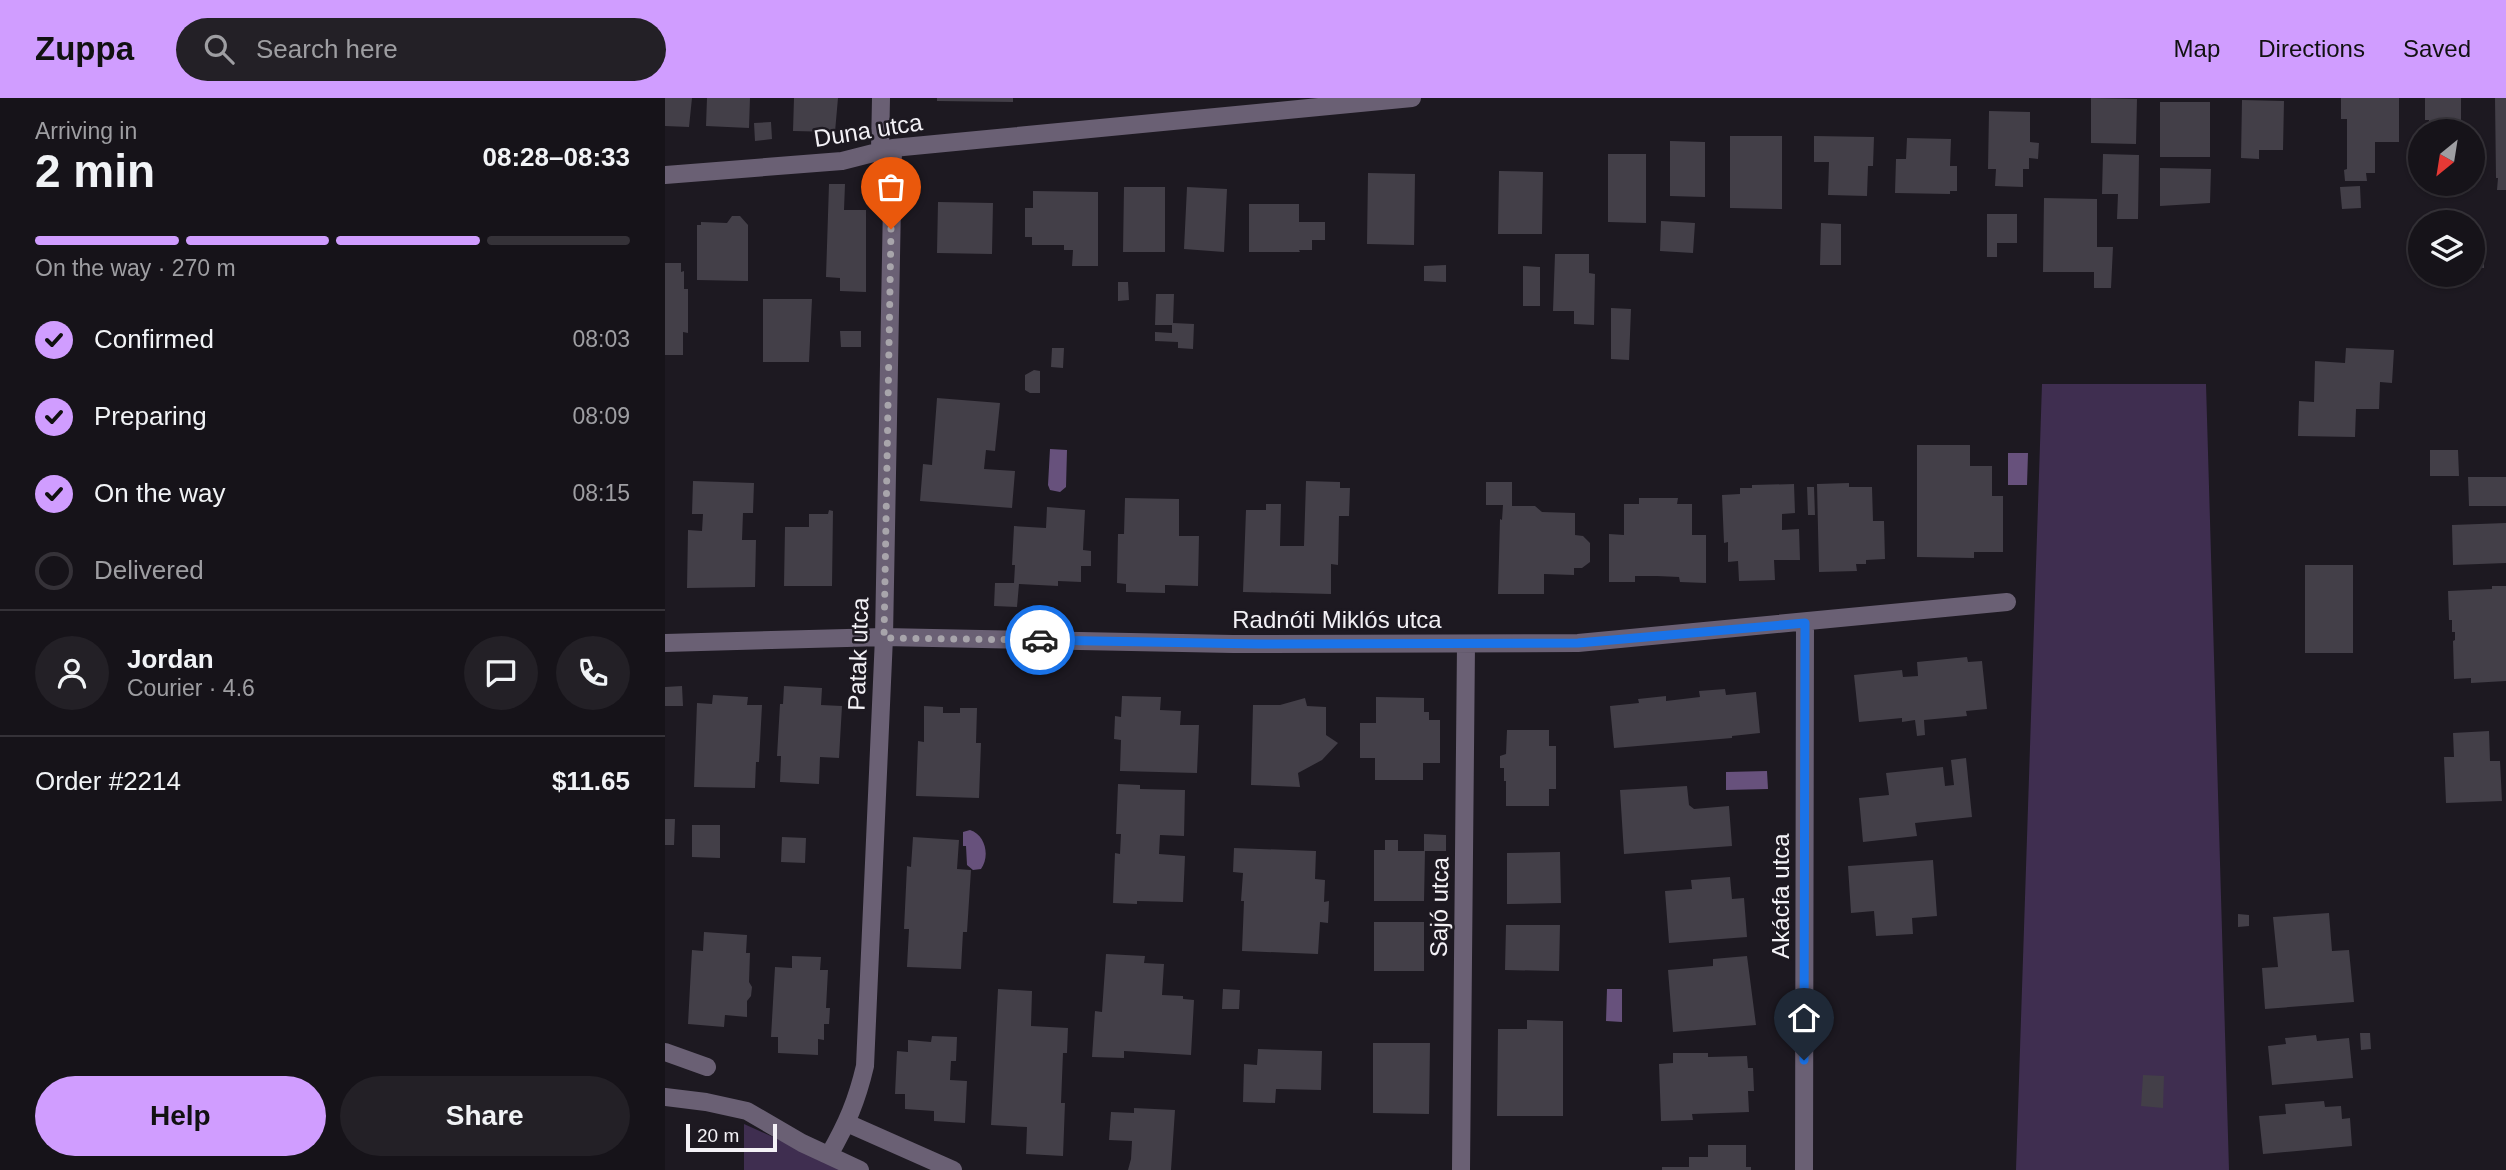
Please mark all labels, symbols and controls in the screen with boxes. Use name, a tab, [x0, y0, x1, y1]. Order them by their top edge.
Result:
search box	[176, 18, 666, 81]
text: Zuppa	[35, 30, 134, 67]
icon: search	[200, 30, 238, 68]
text: Search here	[256, 34, 398, 64]
text: Map	[2174, 35, 2220, 62]
text: Directions	[2258, 35, 2365, 62]
text: Saved	[2403, 35, 2471, 62]
street label: Duna utca	[812, 108, 925, 152]
text: Arriving in	[35, 118, 137, 144]
north arrow	[2408, 119, 2485, 196]
map controls	[2408, 119, 2485, 287]
text: 08:28–08:33	[483, 142, 630, 172]
text: 2 min	[35, 145, 155, 197]
pin	[861, 157, 921, 229]
icon: bag	[872, 168, 910, 206]
button: layers	[2408, 210, 2485, 287]
text: On the way · 270 m	[35, 255, 236, 281]
icon: check	[35, 321, 73, 359]
text: Confirmed	[94, 324, 214, 354]
text: 08:03	[572, 326, 630, 352]
icon: check	[35, 398, 73, 436]
text: Preparing	[94, 401, 207, 431]
text: 08:09	[572, 403, 630, 429]
icon: check	[35, 475, 73, 513]
text: On the way	[94, 478, 226, 508]
text: 08:15	[572, 480, 630, 506]
text: Delivered	[94, 555, 204, 585]
street label: Patak utca	[843, 596, 873, 711]
courier	[1005, 605, 1075, 675]
street label: Radnóti Miklós utca	[1232, 606, 1442, 633]
icon: car	[1021, 621, 1059, 659]
button: person	[35, 636, 109, 710]
button: chat	[464, 636, 538, 710]
button: phone	[556, 636, 630, 710]
text: Jordan	[127, 644, 214, 674]
text: Courier · 4.6	[127, 675, 255, 701]
text: Order #2214	[35, 766, 181, 796]
text: $11.65	[552, 766, 630, 796]
street label: Akácfa utca	[1767, 833, 1794, 959]
street label: Sajó utca	[1425, 856, 1453, 957]
pin	[1774, 988, 1834, 1060]
icon: home	[1785, 999, 1823, 1037]
button: Help	[35, 1076, 326, 1156]
button: Share	[340, 1076, 630, 1156]
scale bar	[686, 1121, 777, 1153]
text: 20 m	[697, 1125, 739, 1146]

